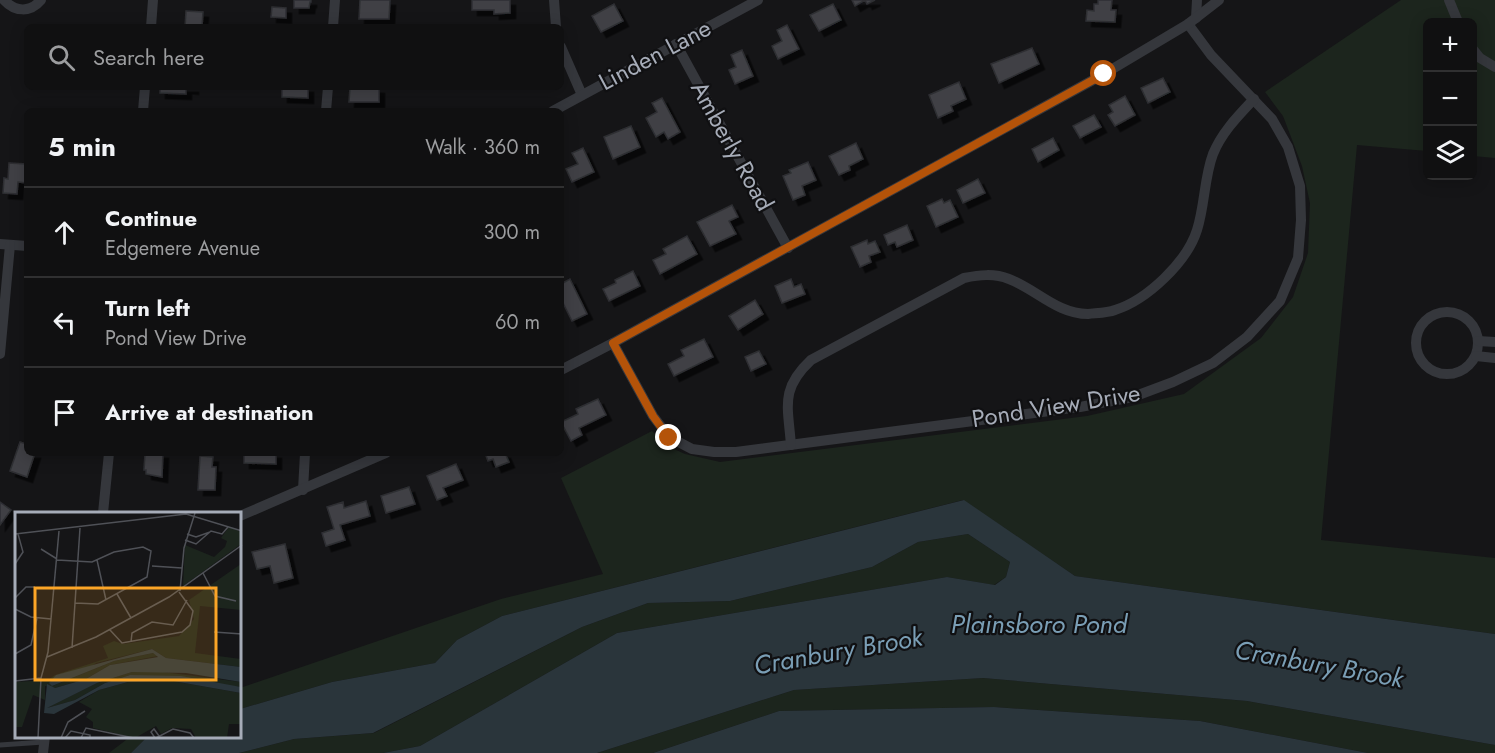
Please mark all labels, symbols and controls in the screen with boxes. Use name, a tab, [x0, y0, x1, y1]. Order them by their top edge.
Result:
street label: Linden Lane	[592, 10, 717, 99]
map controls	[1423, 18, 1477, 180]
button: +	[1423, 18, 1477, 72]
search box	[24, 24, 564, 90]
icon: search	[45, 41, 78, 74]
text: Search here	[93, 41, 204, 73]
route start	[1090, 60, 1116, 86]
button: −	[1423, 72, 1477, 126]
street label: Amberly Road	[682, 74, 783, 217]
button: layers	[1423, 126, 1477, 180]
text: 5 min	[48, 128, 116, 166]
text: Walk · 360 m	[425, 133, 540, 162]
text: Continue	[105, 202, 197, 234]
icon: ahead	[48, 216, 81, 249]
text: 300 m	[483, 218, 540, 247]
text: Edgemere Avenue	[105, 234, 260, 263]
text: Turn left	[105, 292, 190, 324]
icon: left	[48, 306, 81, 339]
text: 60 m	[495, 308, 540, 337]
text: Pond View Drive	[105, 324, 247, 353]
street label: Pond View Drive	[969, 375, 1143, 436]
icon: arrive	[48, 396, 81, 429]
text: Arrive at destination	[105, 396, 314, 428]
route end	[655, 424, 681, 450]
inset map	[15, 512, 242, 738]
water label: Plainsboro Pond	[951, 605, 1129, 643]
water label: Cranbury Brook	[751, 617, 927, 685]
water label: Cranbury Brook	[1232, 630, 1408, 698]

